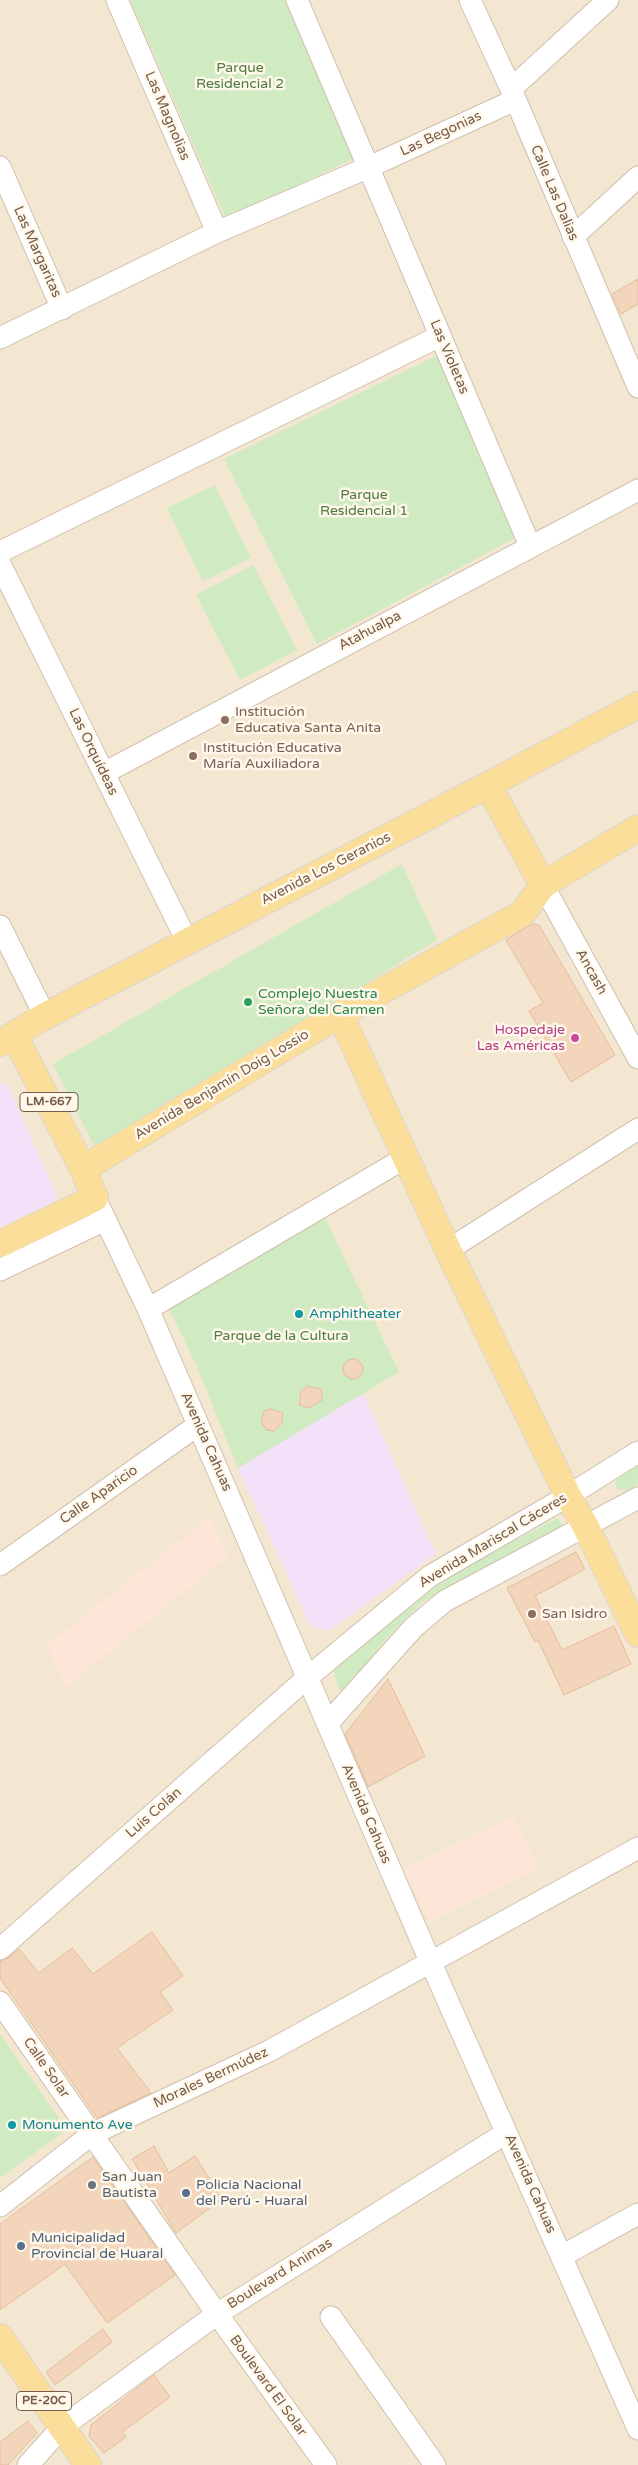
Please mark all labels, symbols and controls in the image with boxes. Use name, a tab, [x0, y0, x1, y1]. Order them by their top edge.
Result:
park label: Parque Residencial 2	[196, 60, 284, 92]
street label: Las Magnolias	[141, 69, 193, 163]
street label: Las Begonias	[398, 108, 484, 160]
street label: Calle Las Dalias	[526, 143, 582, 243]
street label: Las Margaritas	[9, 204, 65, 300]
street label: Las Violetas	[426, 317, 472, 397]
park label: Parque Residencial 1	[320, 487, 408, 520]
street label: Atahualpa	[336, 608, 404, 654]
place label: Institución Educativa Santa Anita	[235, 704, 381, 736]
street label: Las Orquídeas	[65, 706, 121, 798]
marker: Institución Educativa Santa Anita	[219, 714, 231, 726]
place label: Institución Educativa María Auxiliadora	[203, 740, 342, 772]
marker: Institución Educativa María Auxiliadora	[187, 750, 199, 762]
street label: Avenida Los Geranios	[258, 829, 394, 909]
street label: Ancash	[572, 946, 610, 998]
place label: Complejo Nuestra Señora del Carmen	[258, 986, 385, 1019]
marker: Complejo Nuestra Señora del Carmen	[242, 996, 254, 1008]
place label: Hospedaje Las Américas	[477, 1022, 565, 1054]
street label: Avenida Benjamín Doig Lossio	[132, 1026, 312, 1144]
marker: Hospedaje Las Américas	[569, 1032, 581, 1044]
road number: LM-667	[20, 1092, 78, 1112]
place label: Amphitheater	[309, 1306, 401, 1322]
marker: Amphitheater	[293, 1308, 305, 1320]
park label: Parque de la Cultura	[213, 1328, 349, 1344]
street label: Avenida Cahuas	[177, 1390, 235, 1494]
street label: Calle Aparicio	[57, 1462, 141, 1528]
street label: Avenida Mariscal Cáceres	[416, 1490, 570, 1592]
place label: San Isidro	[542, 1606, 607, 1622]
marker: San Isidro	[526, 1608, 538, 1620]
street label: Avenida Cahuas	[337, 1762, 395, 1866]
street label: Luis Colán	[123, 1784, 185, 1842]
street label: Calle Solar	[19, 2035, 73, 2101]
street label: Morales Bermúdez	[151, 2044, 271, 2112]
place label: Monumento Ave	[22, 2117, 133, 2133]
marker: Monumento Ave	[6, 2119, 18, 2131]
street label: Avenida Cahuas	[501, 2132, 559, 2236]
place label: San Juan Bautista	[102, 2169, 162, 2202]
place label: Policia Nacional del Perú - Huaral	[196, 2177, 307, 2210]
marker: San Juan Bautista	[86, 2179, 98, 2191]
marker: Policia Nacional del Perú - Huaral	[180, 2187, 192, 2199]
place label: Municipalidad Provincial de Huaral	[31, 2230, 163, 2262]
street label: Boulevard Animas	[224, 2235, 336, 2313]
marker: Municipalidad Provincial de Huaral	[15, 2240, 27, 2252]
street label: Boulevard El Solar	[226, 2332, 310, 2440]
road number: PE-20C	[17, 2392, 72, 2410]

